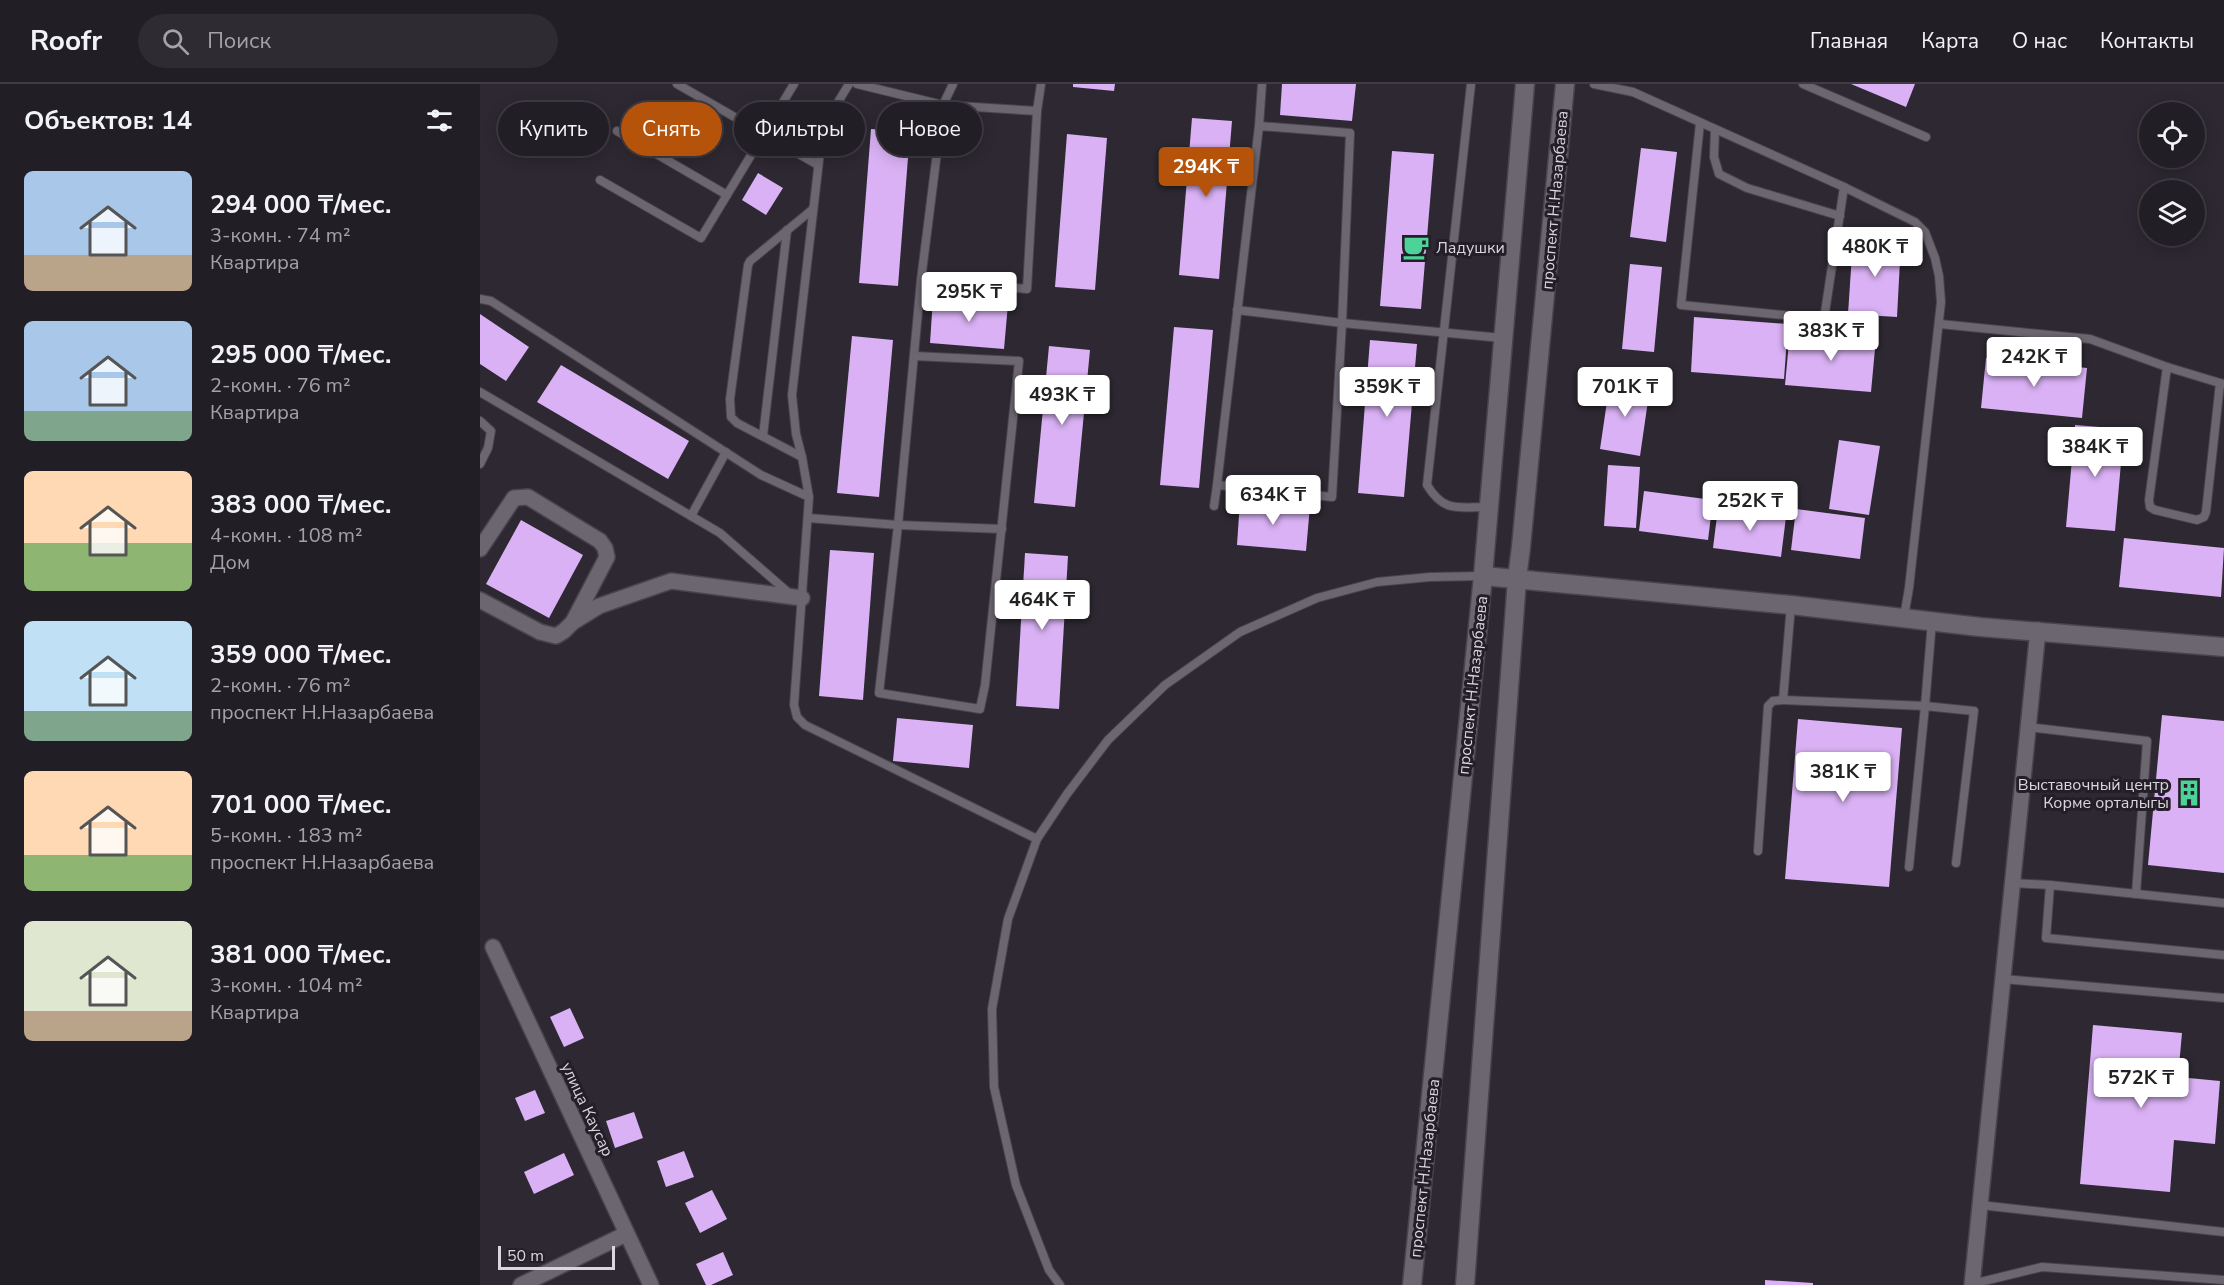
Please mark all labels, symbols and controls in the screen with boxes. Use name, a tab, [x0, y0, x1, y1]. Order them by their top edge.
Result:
search box	[138, 14, 558, 68]
text: Roofr	[30, 22, 102, 60]
icon: search	[159, 25, 192, 58]
text: Поиск	[207, 26, 271, 56]
text: Главная	[1810, 27, 1888, 55]
text: Карта	[1921, 27, 1979, 55]
text: О нас	[2012, 27, 2067, 55]
text: Контакты	[2100, 27, 2194, 55]
chip: Купить	[498, 102, 609, 156]
chip: Снять	[621, 102, 722, 156]
chip: Фильтры	[734, 102, 865, 156]
chip: Новое	[877, 102, 982, 156]
map controls	[2139, 102, 2205, 246]
button: locate	[2139, 102, 2205, 168]
text: Объектов: 14	[24, 103, 192, 138]
icon: filters	[423, 104, 456, 137]
street label: проспект Н.Назарбаева	[1536, 110, 1574, 290]
pin: 294K ₸	[1157, 147, 1255, 198]
text: 294K ₸	[1173, 153, 1239, 180]
button: layers	[2139, 180, 2205, 246]
text: 294 000 ₸/мес.	[210, 187, 391, 222]
icon: home	[72, 195, 144, 267]
text: 3-комн. · 74 m²	[210, 222, 351, 249]
pin: 480K ₸	[1826, 227, 1924, 278]
cafe icon: Ладушки	[1401, 232, 1431, 262]
text: 480K ₸	[1842, 233, 1908, 260]
place label: Ладушки	[1436, 237, 1505, 259]
text: Квартира	[210, 249, 300, 276]
pin: 295K ₸	[920, 272, 1018, 323]
text: 295K ₸	[936, 278, 1002, 305]
pin: 383K ₸	[1782, 311, 1880, 362]
text: 383K ₸	[1798, 317, 1864, 344]
text: 295 000 ₸/мес.	[210, 337, 391, 372]
pin: 242K ₸	[1985, 337, 2083, 388]
text: 242K ₸	[2001, 343, 2067, 370]
icon: home	[72, 345, 144, 417]
pin: 359K ₸	[1338, 367, 1436, 418]
pin: 701K ₸	[1576, 367, 1674, 418]
text: 2-комн. · 76 m²	[210, 372, 351, 399]
text: 359K ₸	[1354, 373, 1420, 400]
text: 701K ₸	[1592, 373, 1658, 400]
pin: 493K ₸	[1013, 375, 1111, 426]
text: 493K ₸	[1029, 381, 1095, 408]
text: Квартира	[210, 399, 300, 426]
pin: 384K ₸	[2046, 427, 2144, 478]
text: 384K ₸	[2062, 433, 2128, 460]
pin: 634K ₸	[1224, 475, 1322, 526]
text: 634K ₸	[1240, 481, 1306, 508]
pin: 252K ₸	[1701, 481, 1799, 532]
text: 383 000 ₸/мес.	[210, 487, 391, 522]
text: 252K ₸	[1717, 487, 1783, 514]
icon: home	[72, 495, 144, 567]
text: 4-комн. · 108 m²	[210, 522, 363, 549]
text: Дом	[210, 549, 250, 576]
pin: 464K ₸	[993, 580, 1091, 631]
text: 464K ₸	[1009, 586, 1075, 613]
street label: проспект Н.Назарбаева	[1453, 595, 1493, 776]
text: 359 000 ₸/мес.	[210, 637, 391, 672]
icon: home	[72, 645, 144, 717]
text: 2-комн. · 76 m²	[210, 672, 351, 699]
text: проспект Н.Назарбаева	[210, 699, 434, 726]
pin: 381K ₸	[1794, 752, 1892, 803]
text: 381K ₸	[1810, 758, 1876, 785]
place label: Выставочный центр Корме орталыгы	[2018, 774, 2169, 814]
building icon: Выставочный центр Корме орталыгы	[2174, 778, 2204, 808]
text: 701 000 ₸/мес.	[210, 787, 391, 822]
icon: home	[72, 795, 144, 867]
text: 5-комн. · 183 m²	[210, 822, 363, 849]
text: проспект Н.Назарбаева	[210, 849, 434, 876]
text: 381 000 ₸/мес.	[210, 937, 391, 972]
icon: home	[72, 945, 144, 1017]
text: 3-комн. · 104 m²	[210, 972, 363, 999]
text: Квартира	[210, 999, 300, 1026]
pin: 572K ₸	[2092, 1058, 2190, 1109]
street label: улица Каусар	[556, 1059, 619, 1160]
text: 572K ₸	[2108, 1064, 2174, 1091]
street label: проспект Н.Назарбаева	[1405, 1078, 1445, 1259]
scale bar	[498, 1243, 615, 1270]
text: 50 m	[507, 1245, 544, 1267]

